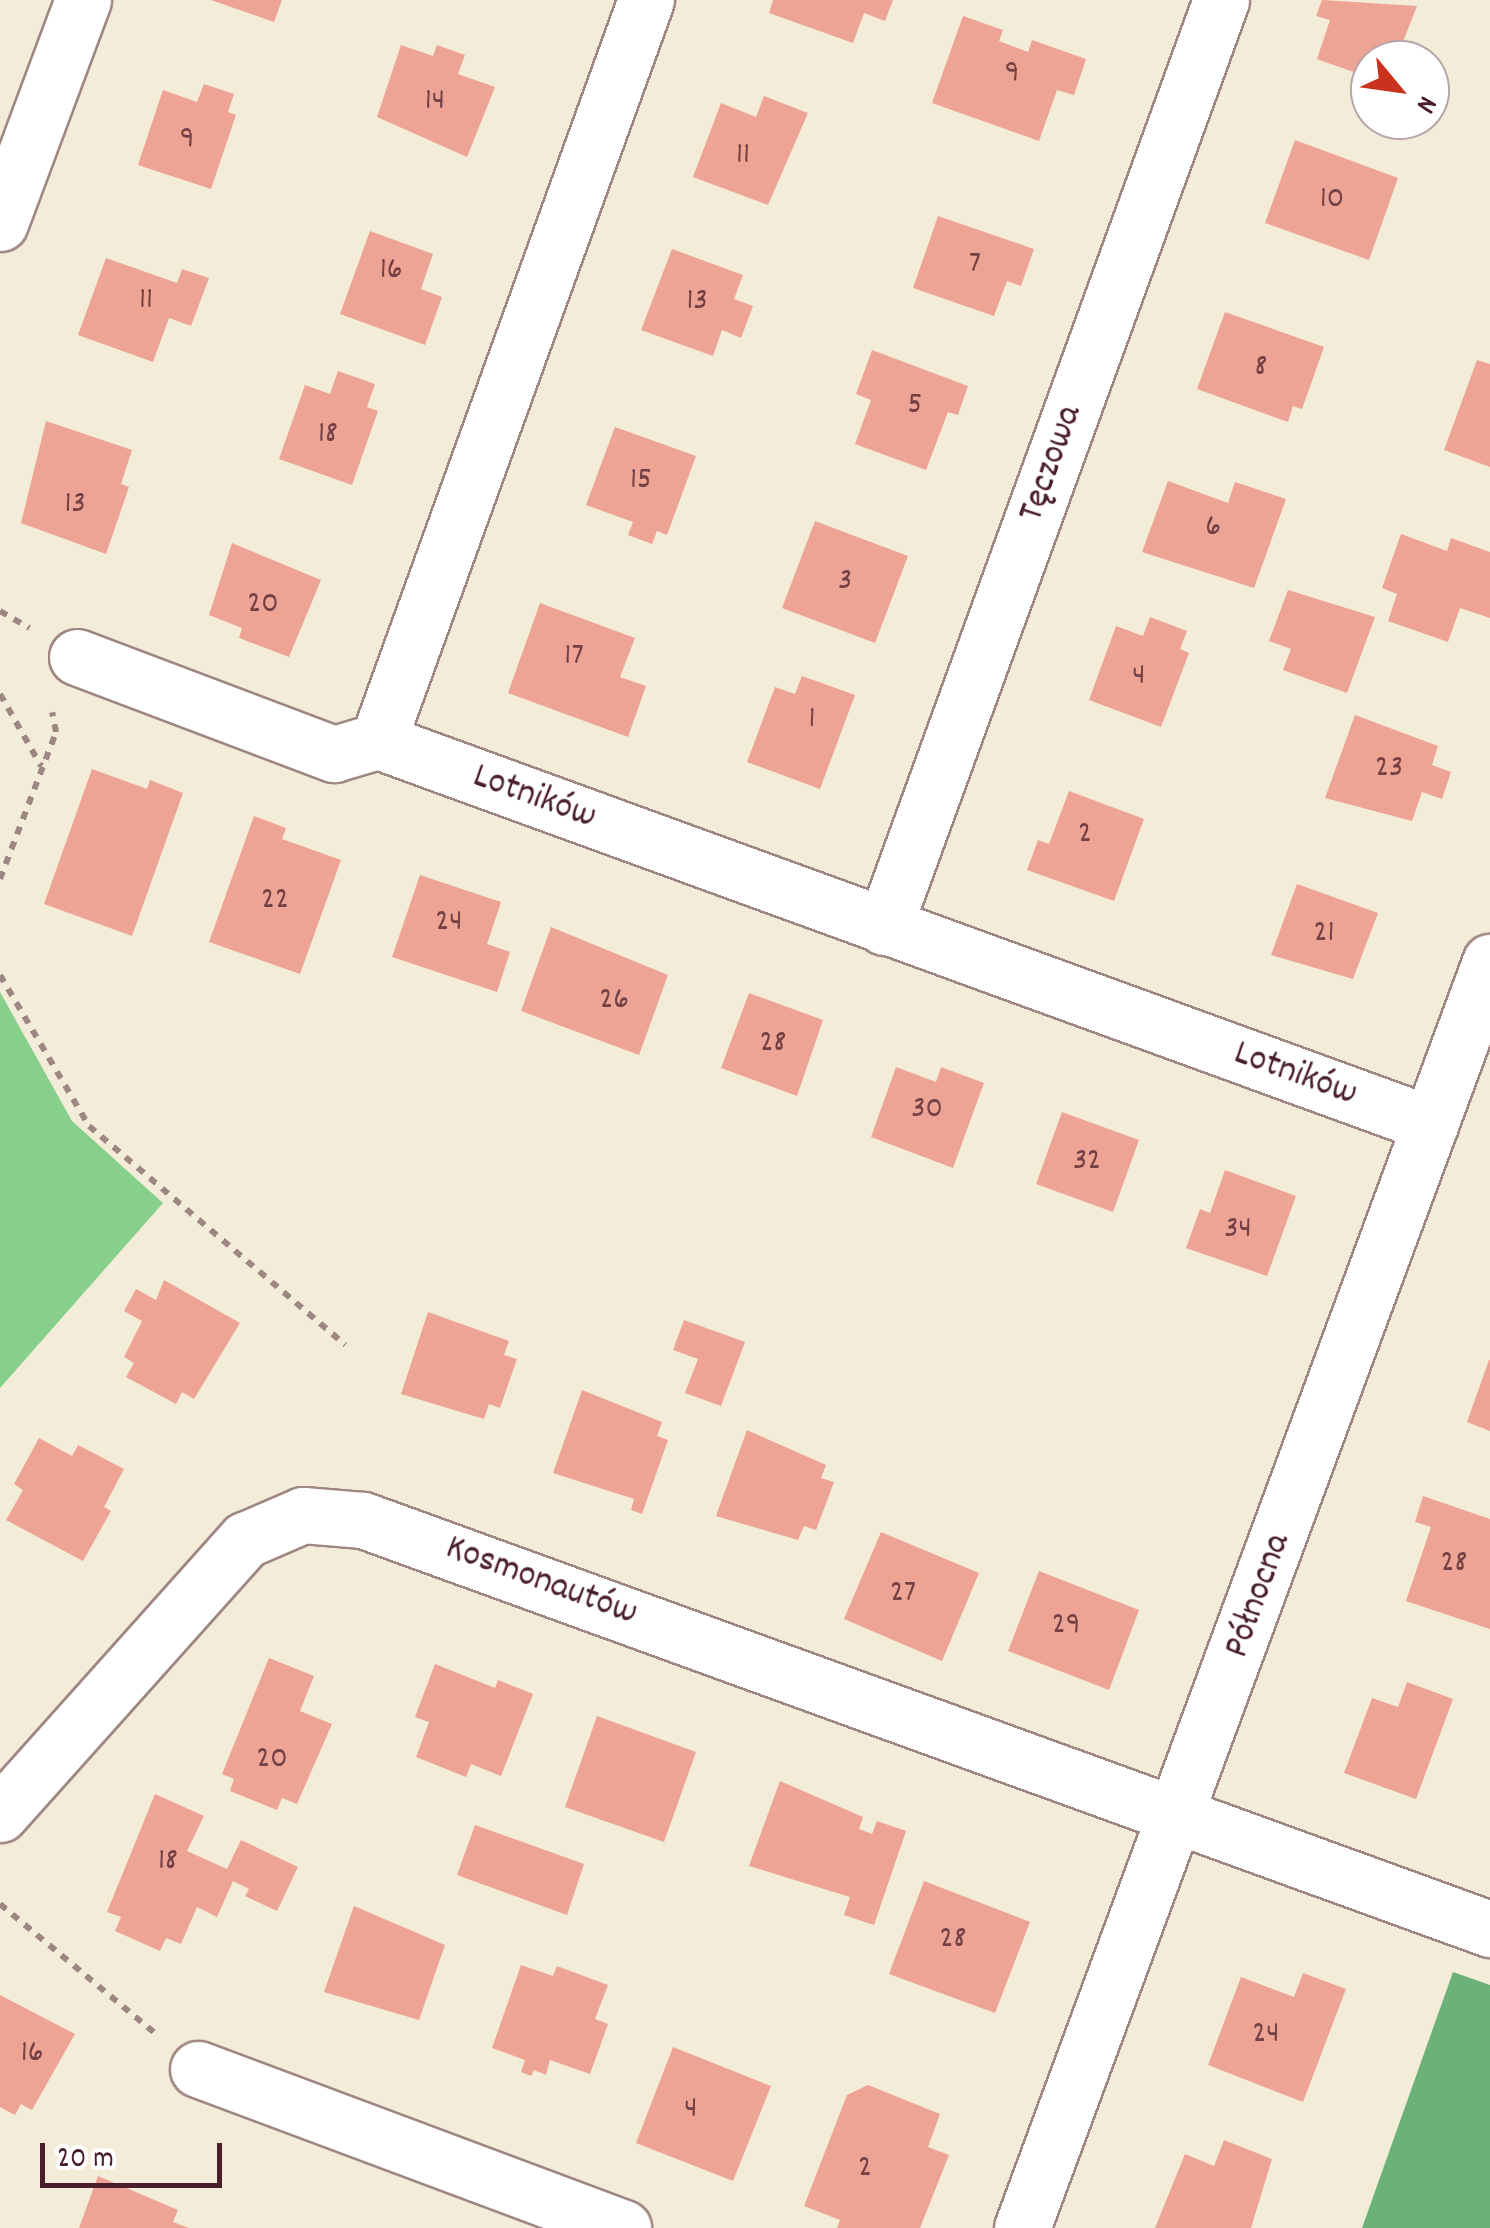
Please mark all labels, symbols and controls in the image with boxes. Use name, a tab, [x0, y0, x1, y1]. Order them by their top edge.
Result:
north arrow	[1350, 40, 1450, 140]
house number: 9	[1005, 55, 1019, 93]
house number: 14	[425, 83, 445, 121]
text: N	[1404, 88, 1445, 119]
house number: 9	[180, 121, 194, 159]
house number: 11	[736, 137, 750, 175]
house number: 10	[1320, 181, 1344, 219]
house number: 7	[969, 246, 981, 284]
house number: 16	[380, 252, 402, 290]
house number: 11	[139, 282, 153, 320]
house number: 13	[686, 283, 708, 321]
house number: 8	[1255, 349, 1267, 387]
house number: 5	[908, 387, 922, 425]
street label: Tęczowa	[1010, 399, 1094, 529]
house number: 18	[318, 416, 338, 454]
house number: 15	[630, 462, 652, 500]
house number: 13	[64, 486, 86, 524]
house number: 6	[1205, 509, 1221, 547]
house number: 3	[838, 563, 852, 601]
house number: 20	[247, 586, 279, 624]
house number: 17	[564, 638, 584, 676]
house number: 4	[1132, 658, 1146, 696]
house number: 1	[808, 701, 816, 739]
house number: 23	[1375, 750, 1403, 788]
street label: Lotników	[466, 755, 602, 841]
house number: 2	[1078, 816, 1092, 854]
house number: 22	[261, 882, 289, 920]
house number: 24	[435, 904, 463, 942]
house number: 21	[1314, 915, 1334, 953]
house number: 26	[599, 982, 629, 1020]
house number: 28	[760, 1025, 786, 1063]
street label: Lotników	[1227, 1032, 1363, 1118]
house number: 30	[911, 1091, 943, 1129]
house number: 32	[1073, 1143, 1101, 1181]
house number: 34	[1224, 1211, 1252, 1249]
street label: Kosmonautów	[439, 1526, 643, 1638]
street label: Północna	[1216, 1528, 1302, 1664]
house number: 28	[1441, 1545, 1467, 1583]
house number: 27	[890, 1575, 916, 1613]
house number: 29	[1052, 1607, 1080, 1645]
house number: 20	[256, 1741, 288, 1779]
house number: 18	[158, 1843, 178, 1881]
house number: 28	[940, 1921, 966, 1959]
house number: 24	[1252, 2016, 1280, 2054]
house number: 16	[21, 2035, 43, 2073]
house number: 4	[684, 2091, 698, 2129]
scale bar	[45, 2123, 228, 2185]
text: 20 m	[57, 2139, 114, 2182]
house number: 2	[858, 2150, 872, 2188]

